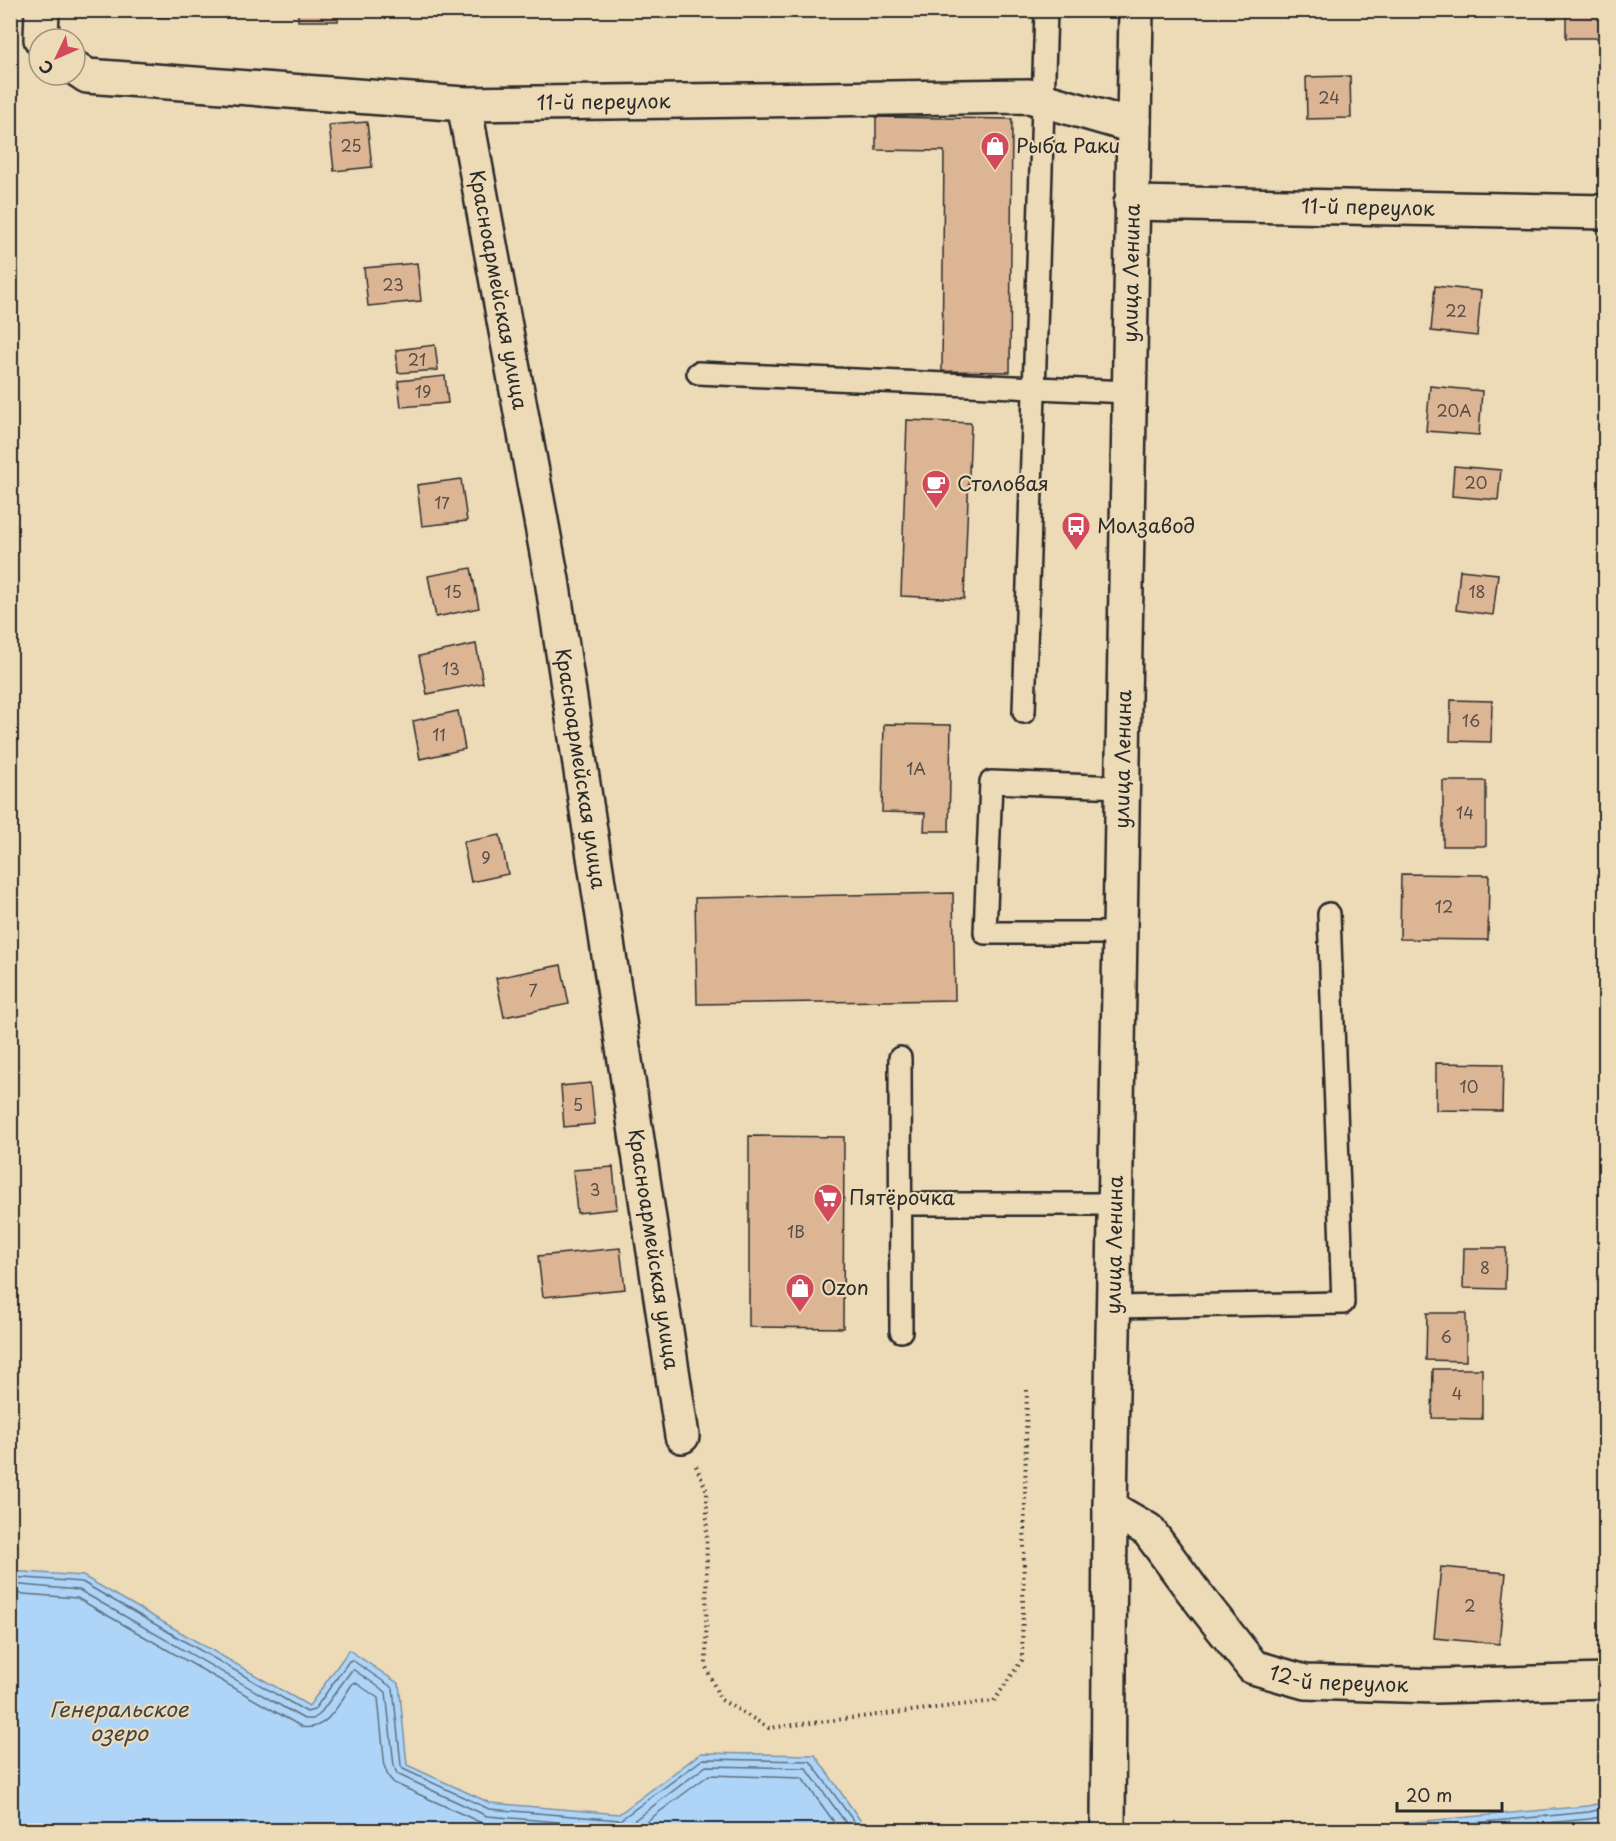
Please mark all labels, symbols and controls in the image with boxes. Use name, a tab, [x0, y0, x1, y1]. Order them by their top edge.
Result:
north arrow	[27, 27, 87, 87]
text: С	[33, 55, 58, 81]
street label: 11-й переулок	[536, 85, 671, 117]
house number: 24	[1318, 85, 1340, 109]
shop icon: Рыба Раки	[979, 130, 1011, 172]
place label: Рыба Раки	[1016, 130, 1120, 160]
house number: 25	[340, 133, 362, 157]
street label: Красноармейская улица	[463, 168, 536, 412]
street label: 11-й переулок	[1301, 190, 1435, 223]
street label: улица Ленина	[1114, 203, 1147, 343]
house number: 23	[382, 272, 404, 296]
house number: 22	[1445, 298, 1467, 322]
house number: 21	[408, 347, 426, 371]
house number: 19	[415, 379, 431, 403]
house number: 20А	[1436, 398, 1472, 422]
cafe icon: Столовая	[920, 468, 952, 510]
place label: Столовая	[957, 468, 1049, 498]
house number: 20	[1465, 470, 1487, 494]
house number: 17	[434, 490, 450, 514]
bus stop icon: Молзавод	[1060, 510, 1092, 552]
place label: Молзавод	[1097, 510, 1195, 540]
house number: 15	[444, 579, 462, 603]
house number: 18	[1468, 579, 1486, 603]
street label: Красноармейская улица	[549, 646, 615, 891]
house number: 13	[442, 656, 460, 680]
street label: улица Ленина	[1106, 689, 1138, 829]
house number: 16	[1462, 708, 1480, 732]
house number: 11	[432, 722, 446, 746]
house number: 1А	[906, 756, 926, 780]
house number: 14	[1456, 800, 1474, 824]
house number: 9	[481, 845, 491, 869]
house number: 12	[1435, 894, 1453, 918]
house number: 7	[528, 978, 538, 1002]
house number: 10	[1460, 1074, 1478, 1098]
house number: 5	[573, 1092, 583, 1116]
street label: Красноармейская улица	[622, 1127, 688, 1372]
street label: улица Ленина	[1097, 1175, 1130, 1315]
house number: 3	[590, 1177, 600, 1201]
supermarket icon: Пятёрочка	[812, 1182, 844, 1224]
place label: Пятёрочка	[849, 1182, 955, 1212]
house number: 1В	[787, 1219, 805, 1243]
house number: 8	[1480, 1255, 1490, 1279]
shop icon: Ozon	[784, 1272, 816, 1314]
place label: Ozon	[821, 1272, 869, 1302]
house number: 6	[1440, 1324, 1452, 1348]
house number: 4	[1452, 1381, 1462, 1405]
house number: 2	[1464, 1593, 1476, 1617]
street label: 12-й переулок	[1266, 1656, 1409, 1699]
water label: Генеральское озеро	[49, 1692, 190, 1748]
scale bar	[1397, 1775, 1502, 1813]
text: 20 m	[1406, 1781, 1452, 1808]

